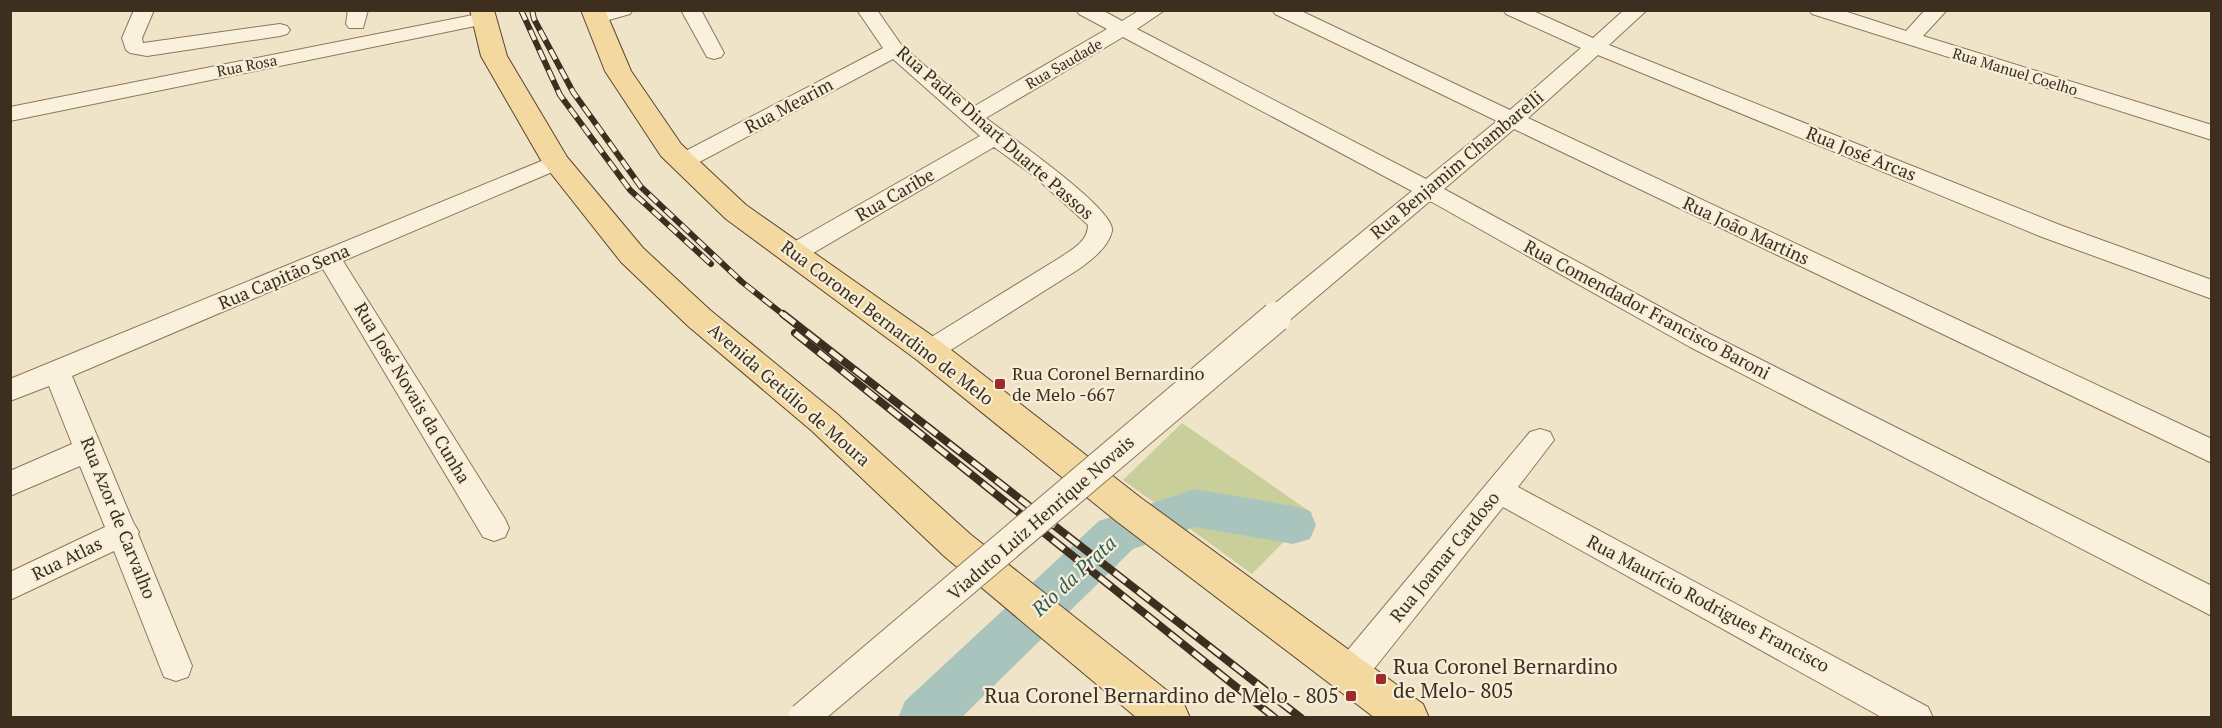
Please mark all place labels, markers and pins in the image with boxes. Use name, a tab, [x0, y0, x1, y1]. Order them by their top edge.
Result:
place label: Rua Coronel Bernardino de Melo -667	[1012, 361, 1205, 406]
marker: Rua Coronel Bernardino de Melo -667	[993, 377, 1007, 391]
place label: Rua Coronel Bernardino de Melo- 805	[1393, 652, 1618, 704]
marker: Rua Coronel Bernardino de Melo- 805	[1374, 672, 1388, 686]
place label: Rua Coronel Bernardino de Melo - 805	[984, 681, 1339, 709]
marker: Rua Coronel Bernardino de Melo - 805	[1344, 689, 1358, 703]

